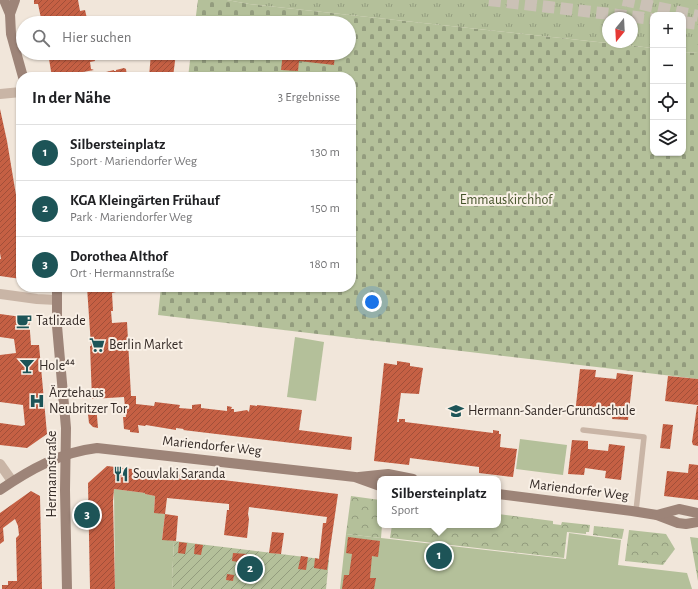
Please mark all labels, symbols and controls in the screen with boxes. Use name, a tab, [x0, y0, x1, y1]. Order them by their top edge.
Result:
north arrow	[602, 12, 638, 48]
map controls	[650, 12, 686, 156]
button: +	[650, 12, 686, 48]
search box	[16, 16, 356, 60]
icon: search	[30, 27, 52, 49]
text: Hier suchen	[62, 30, 132, 45]
button: −	[650, 48, 686, 84]
button: locate	[650, 84, 686, 120]
text: In der Nähe	[32, 89, 111, 106]
text: 3 Ergebnisse	[278, 91, 340, 104]
button: layers	[650, 120, 686, 156]
text: Silbersteinplatz	[70, 137, 165, 152]
text: 1	[43, 146, 47, 159]
text: 130 m	[311, 146, 340, 159]
text: Sport · Mariendorfer Weg	[70, 155, 197, 168]
text: KGA Kleingärten Frühauf	[70, 193, 220, 208]
park label: Emmauskirchhof	[460, 193, 553, 207]
text: 2	[42, 202, 48, 215]
text: 150 m	[311, 202, 340, 215]
text: Park · Mariendorfer Weg	[70, 211, 192, 224]
text: Dorothea Althof	[70, 249, 168, 264]
text: 3	[42, 258, 48, 271]
text: 180 m	[310, 258, 340, 271]
text: Ort · Hermannstraße	[70, 267, 174, 280]
your location	[362, 292, 382, 312]
cafe icon: Tatlizade	[15, 312, 33, 330]
place label: Tatlizade	[36, 314, 86, 328]
supermarket icon: Berlin Market	[88, 336, 106, 354]
place label: Berlin Market	[109, 338, 183, 352]
bar icon: Hole⁴⁴	[18, 357, 36, 375]
place label: Hole⁴⁴	[39, 359, 75, 373]
place label: Ärztehaus Neubritzer Tor	[49, 384, 128, 416]
hospital icon: Ärztehaus Neubritzer Tor	[28, 392, 46, 410]
school or university icon: Hermann-Sander-Grundschule	[447, 402, 465, 420]
place label: Hermann-Sander-Grundschule	[468, 404, 635, 418]
street label: Hermannstraße	[45, 431, 59, 517]
street label: Mariendorfer Weg	[162, 434, 262, 458]
restaurant icon: Souvlaki Saranda	[112, 465, 130, 483]
place label: Souvlaki Saranda	[133, 467, 226, 481]
popup	[377, 476, 501, 528]
street label: Mariendorfer Weg	[529, 477, 629, 503]
text: Silbersteinplatz	[391, 486, 487, 501]
pin: 3	[74, 500, 100, 530]
text: Sport	[391, 504, 419, 517]
pin: 1	[426, 541, 452, 571]
pin: 2	[237, 554, 263, 584]

